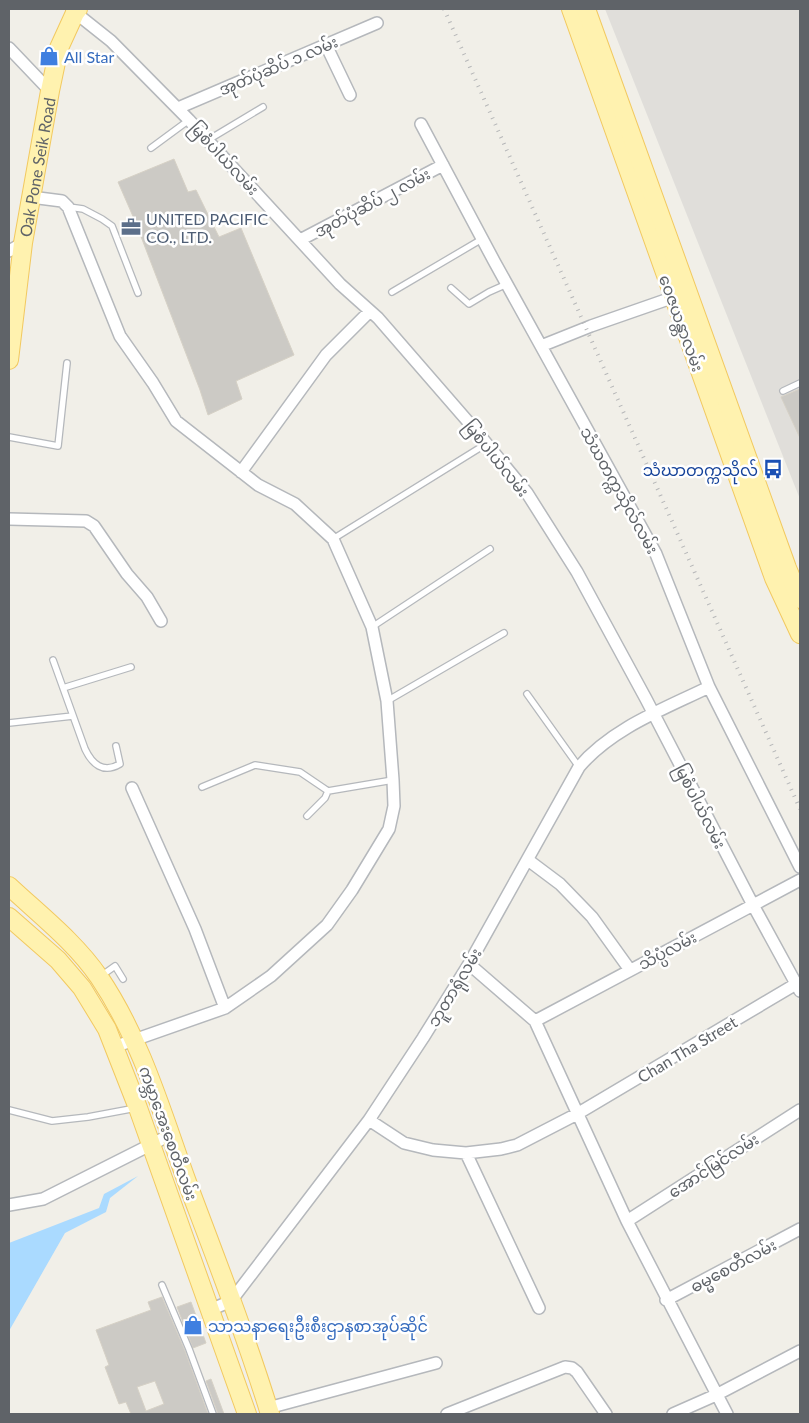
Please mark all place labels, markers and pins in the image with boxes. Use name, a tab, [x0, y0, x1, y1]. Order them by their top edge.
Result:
shop icon: All Star	[38, 45, 60, 67]
place label: All Star	[64, 47, 114, 66]
place label: UNITED PACIFIC CO., LTD.	[146, 209, 268, 246]
office icon: UNITED PACIFIC CO., LTD.	[120, 216, 142, 238]
bus stop icon: သံဃာတက္ကသိုလ်	[762, 458, 784, 480]
place label: သံဃာတက္ကသိုလ်	[643, 459, 758, 485]
shop icon: သာသနာရေးဦးစီးဌာနစာအုပ်ဆိုင်	[182, 1314, 204, 1336]
place label: သာသနာရေးဦးစီးဌာနစာအုပ်ဆိုင်	[208, 1315, 428, 1341]

